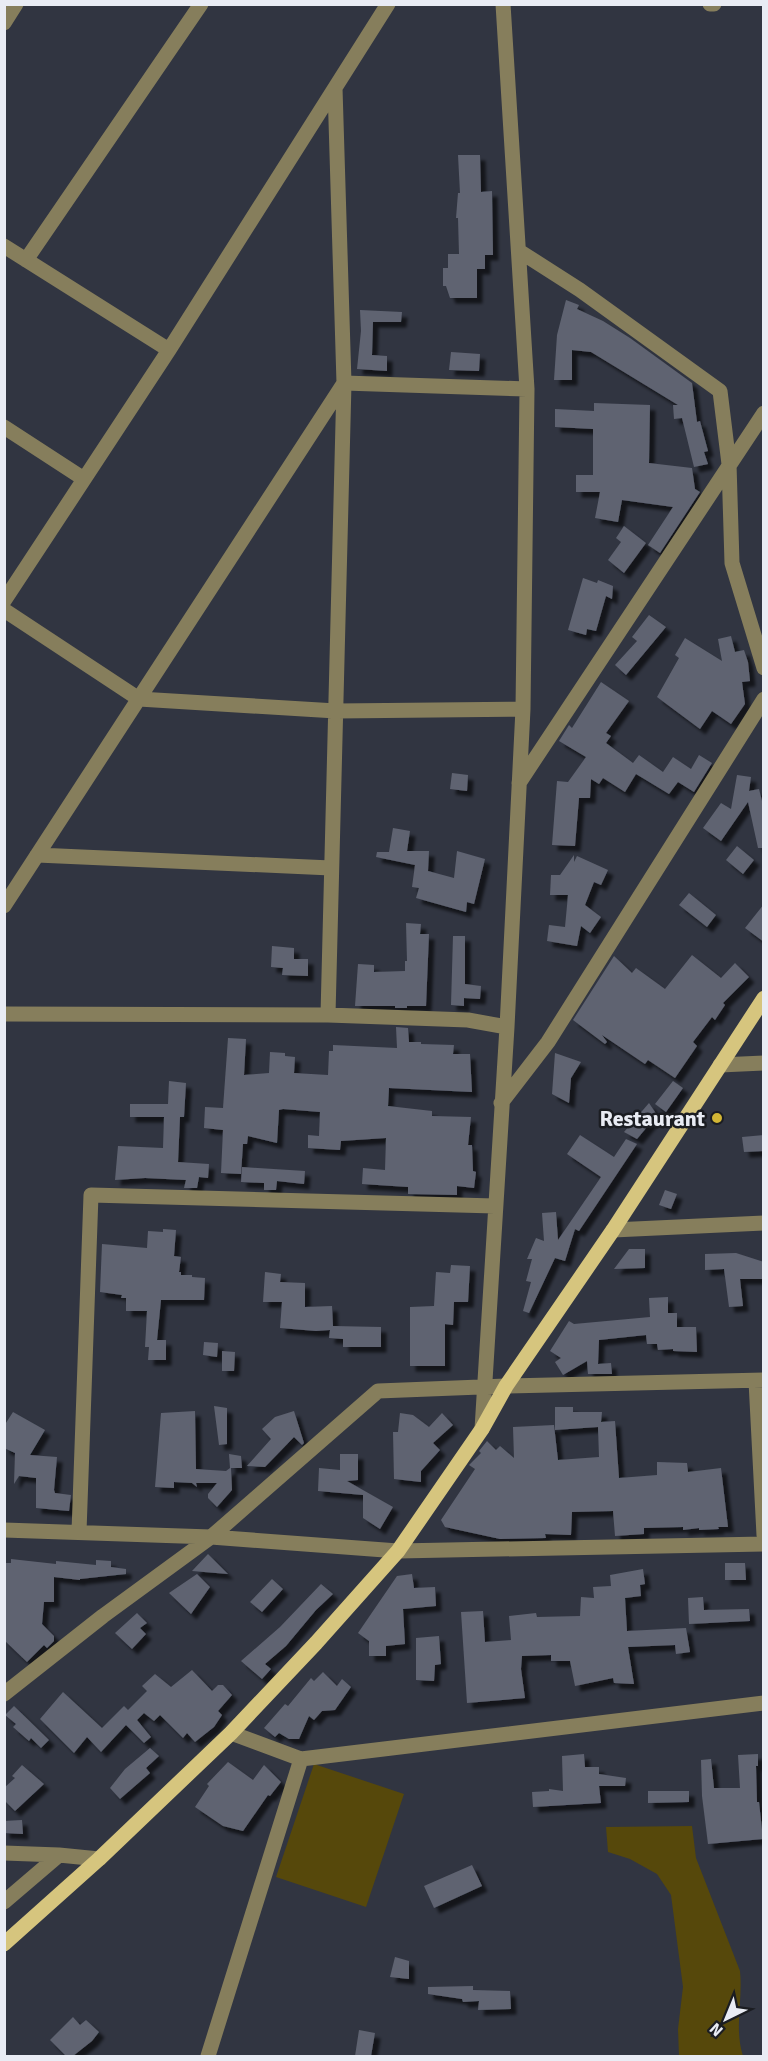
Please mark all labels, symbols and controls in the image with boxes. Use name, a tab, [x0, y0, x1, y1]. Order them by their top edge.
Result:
place label: Restaurant	[599, 1105, 705, 1132]
marker: Restaurant	[710, 1111, 724, 1125]
north arrow	[696, 1989, 756, 2049]
text: N	[706, 2018, 727, 2040]

